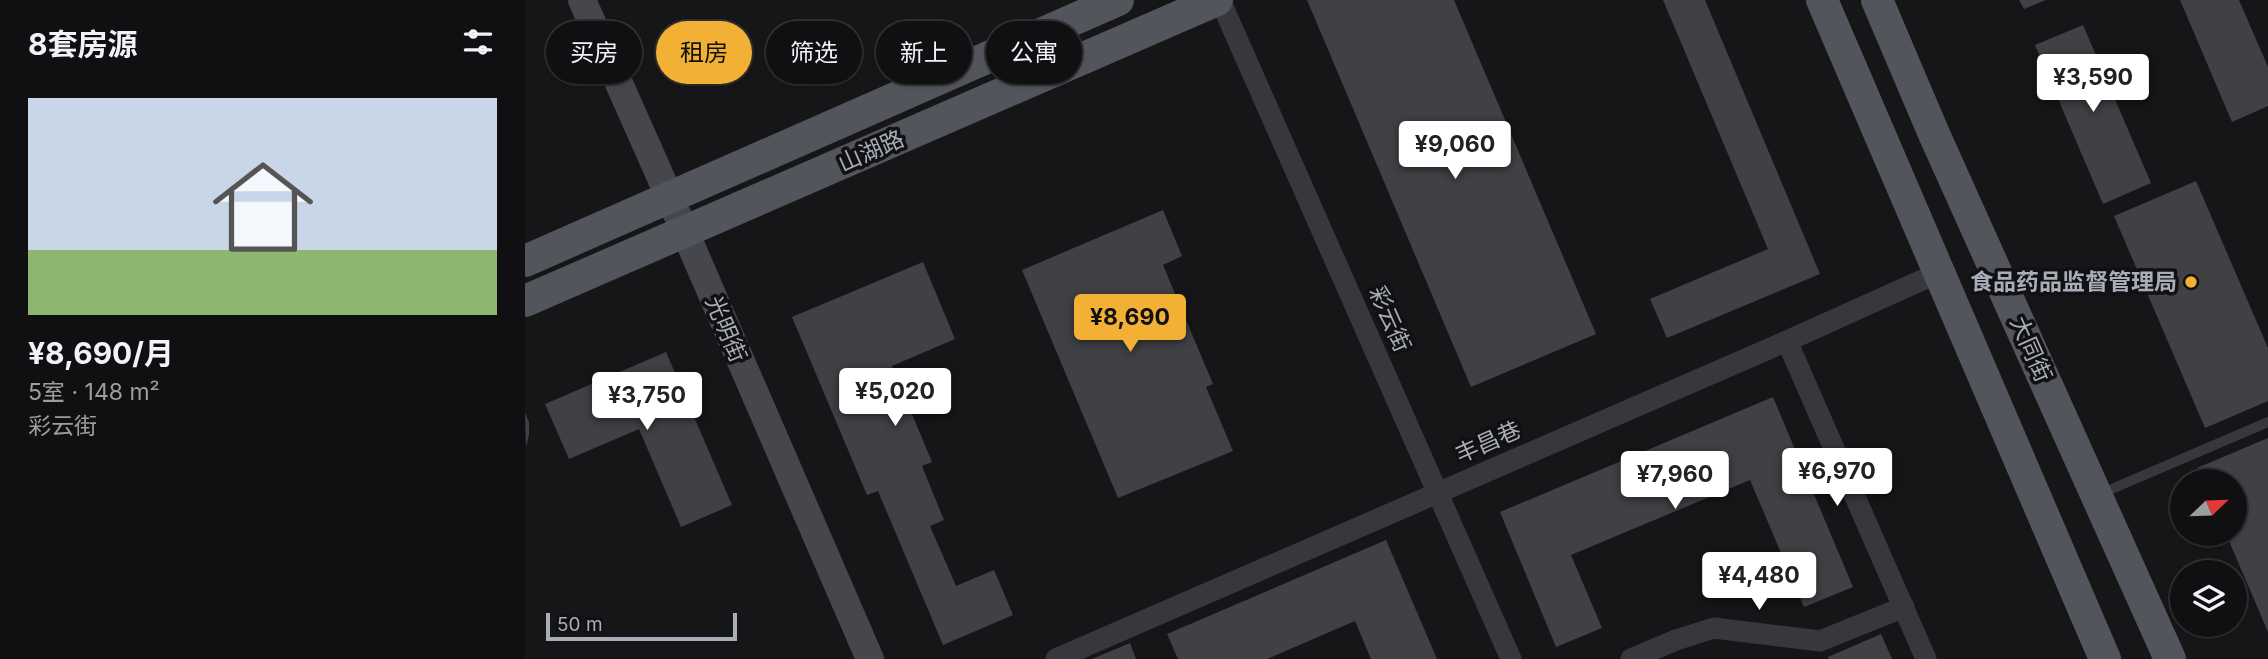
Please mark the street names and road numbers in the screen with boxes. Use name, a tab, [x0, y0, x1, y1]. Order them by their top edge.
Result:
street label: 山湖路	[834, 124, 908, 178]
street label: 彩云街	[1363, 282, 1417, 356]
street label: 光明街	[700, 292, 752, 366]
street label: 大同街	[2004, 312, 2058, 386]
street label: 丰昌巷	[1451, 415, 1525, 469]

